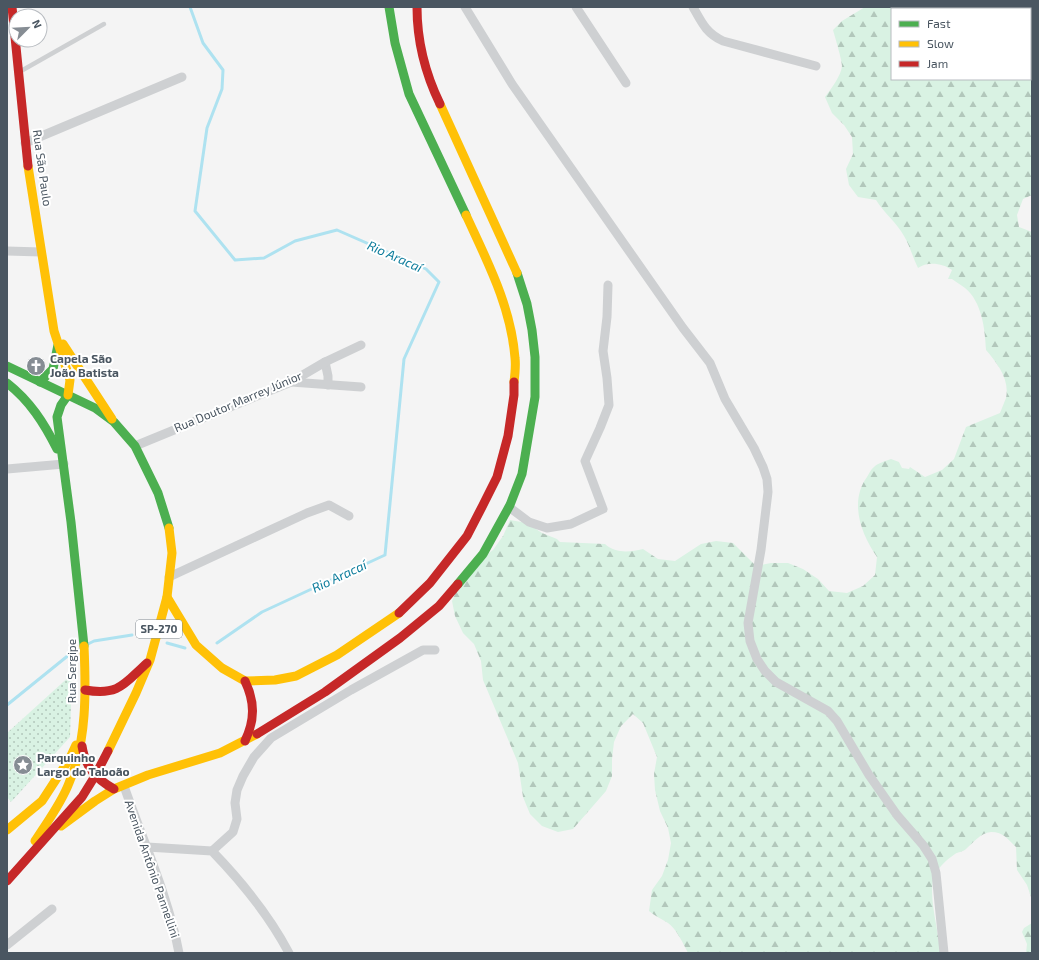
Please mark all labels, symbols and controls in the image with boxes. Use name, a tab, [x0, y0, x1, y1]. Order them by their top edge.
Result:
north arrow	[8, 8, 48, 48]
legend	[891, 8, 1031, 80]
text: Fast	[927, 16, 951, 30]
text: N	[30, 17, 45, 30]
text: Slow	[927, 36, 954, 50]
text: Jam	[927, 56, 948, 70]
street label: Rua São Paulo	[31, 129, 55, 207]
water label: Rio Aracaí	[365, 237, 427, 276]
place label: Capela São João Batista	[50, 351, 119, 379]
church icon: Capela São João Batista	[25, 355, 47, 377]
street label: Rua Doutor Marrey Júnior	[171, 368, 304, 434]
water label: Rio Aracaí	[309, 556, 371, 596]
road number: SP-270	[136, 620, 182, 638]
street label: Rua Sergipe	[64, 639, 78, 703]
place label: Parquinho Largo do Taboão	[37, 750, 130, 778]
place icon: Parquinho Largo do Taboão	[12, 754, 34, 776]
street label: Avenida Antônio Pannellini	[123, 798, 183, 940]

